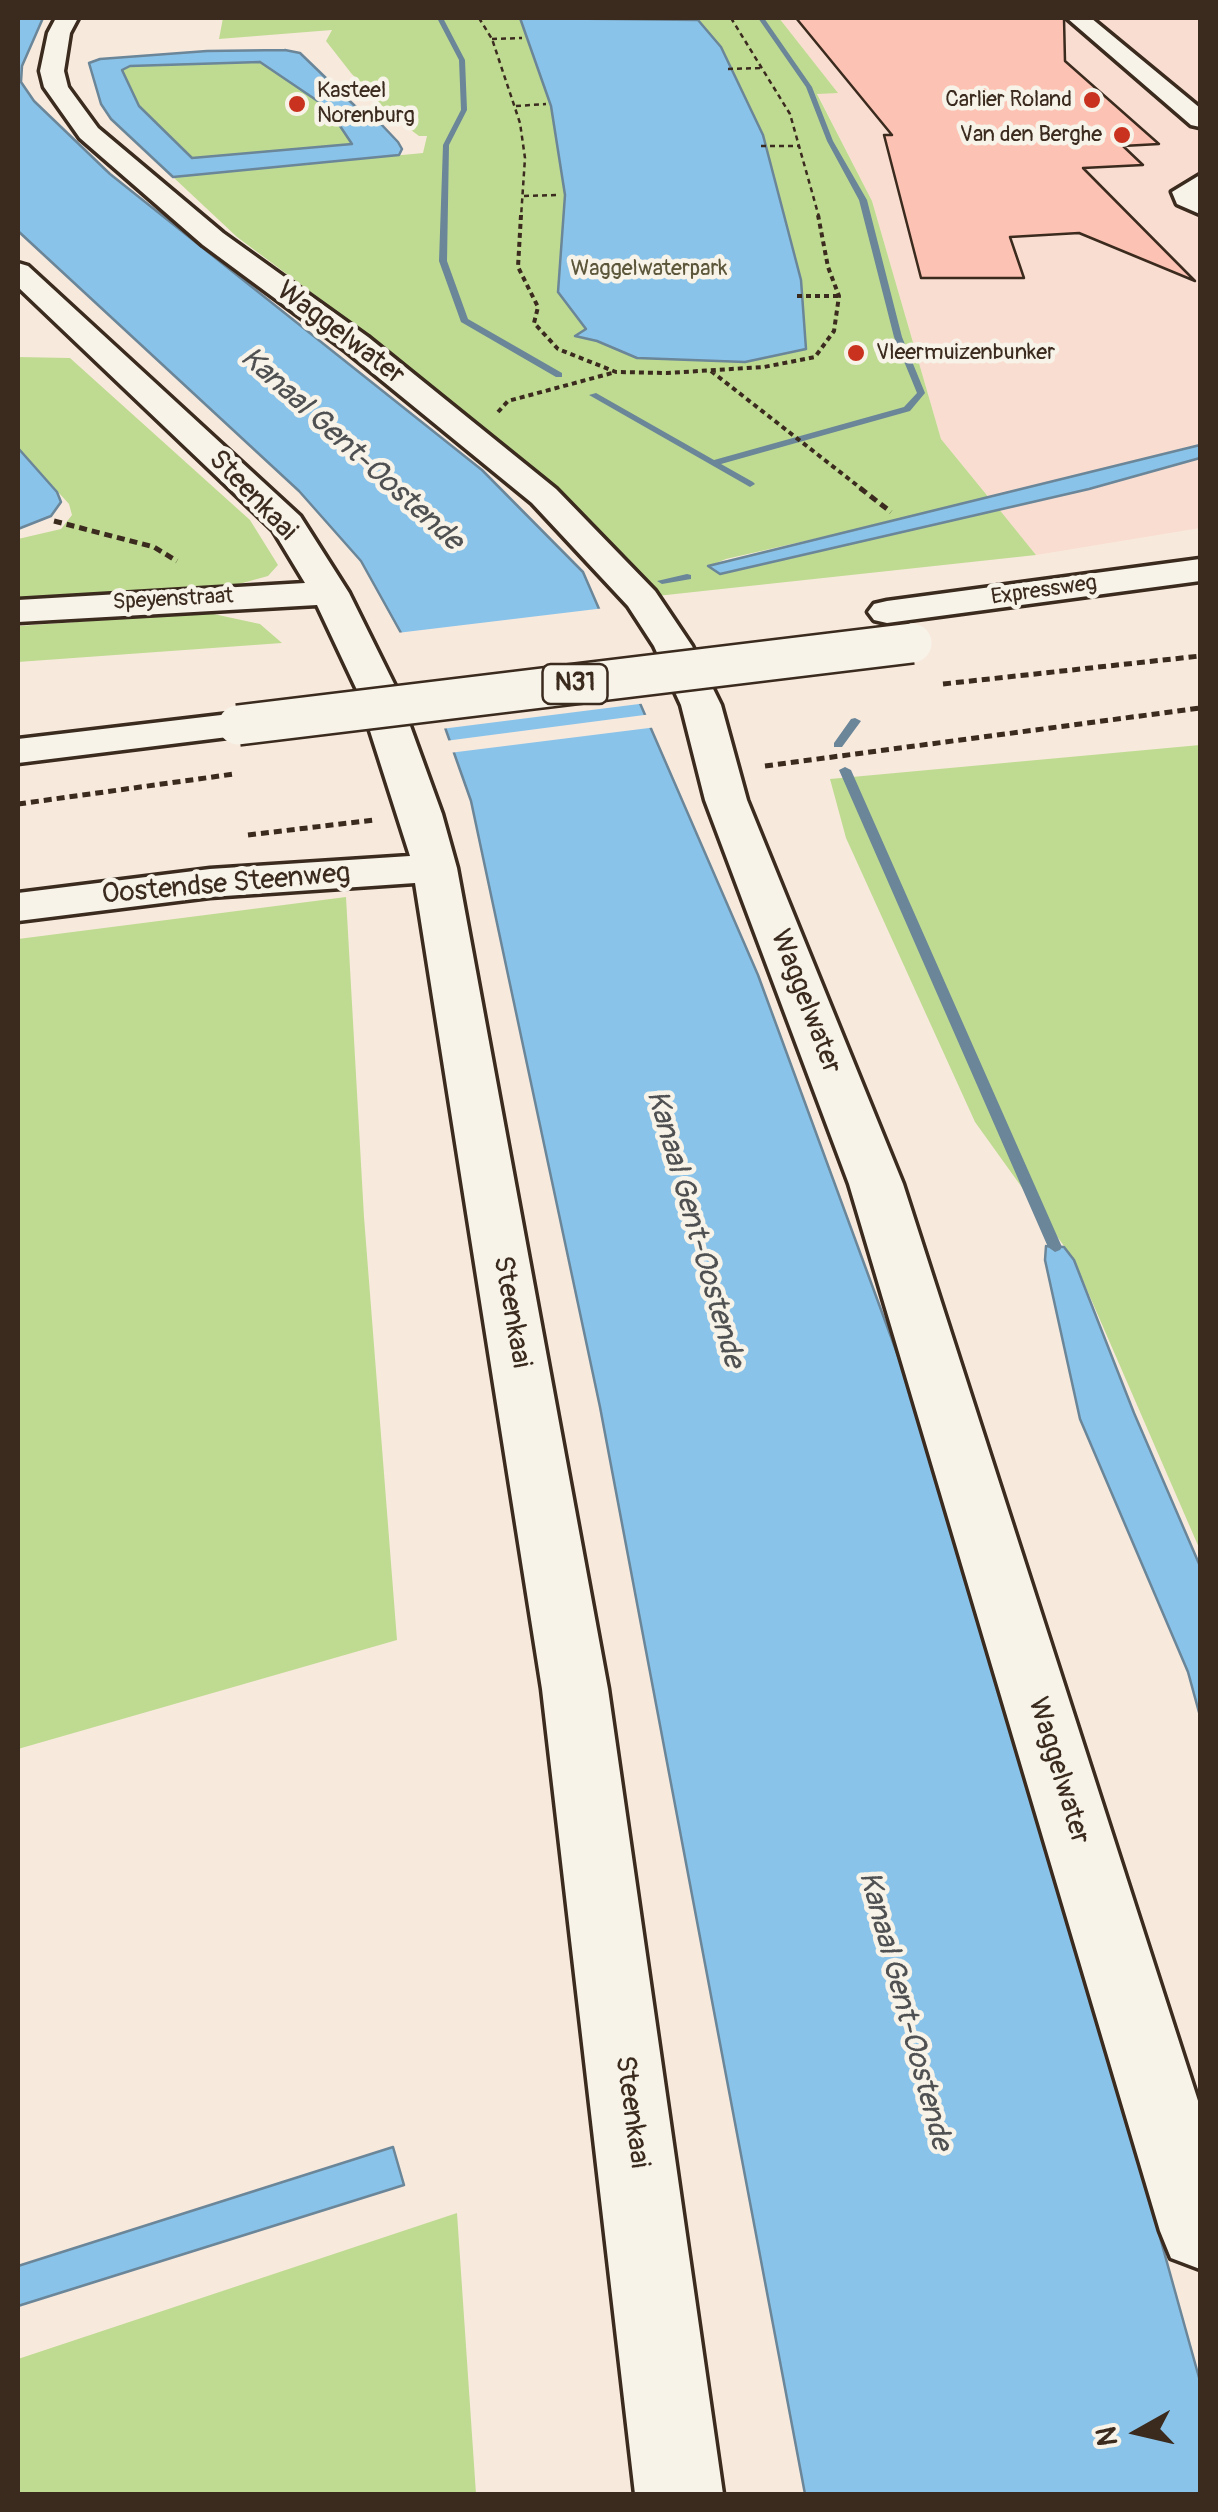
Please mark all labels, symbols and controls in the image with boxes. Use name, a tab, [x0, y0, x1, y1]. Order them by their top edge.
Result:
place label: Kasteel Norenburg	[317, 78, 415, 130]
place label: Carlier Roland	[945, 87, 1072, 113]
marker: Carlier Roland	[1081, 89, 1103, 111]
marker: Kasteel Norenburg	[286, 93, 308, 115]
place label: Van den Berghe	[960, 122, 1102, 148]
marker: Van den Berghe	[1111, 124, 1133, 146]
park label: Waggelwaterpark	[571, 256, 727, 282]
street label: Waggelwater	[269, 275, 411, 393]
place label: Vleermuizenbunker	[876, 340, 1055, 366]
water label: Kanaal Gent-Oostende	[232, 341, 470, 559]
marker: Vleermuizenbunker	[845, 342, 867, 364]
street label: Steenkaai	[201, 444, 303, 548]
street label: Expressweg	[989, 571, 1099, 611]
street label: Speyenstraat	[112, 584, 234, 616]
road number: N31	[542, 664, 608, 704]
street label: Oostendse Steenweg	[100, 857, 352, 913]
street label: Waggelwater	[762, 925, 848, 1079]
water label: Kanaal Gent-Oostende	[637, 1086, 751, 1372]
street label: Steenkaai	[485, 1253, 537, 1371]
street label: Waggelwater	[1020, 1694, 1096, 1848]
water label: Kanaal Gent-Oostende	[849, 1868, 959, 2154]
street label: Steenkaai	[606, 2054, 656, 2170]
north arrow	[1088, 2382, 1188, 2482]
text: N	[1089, 2424, 1126, 2448]

